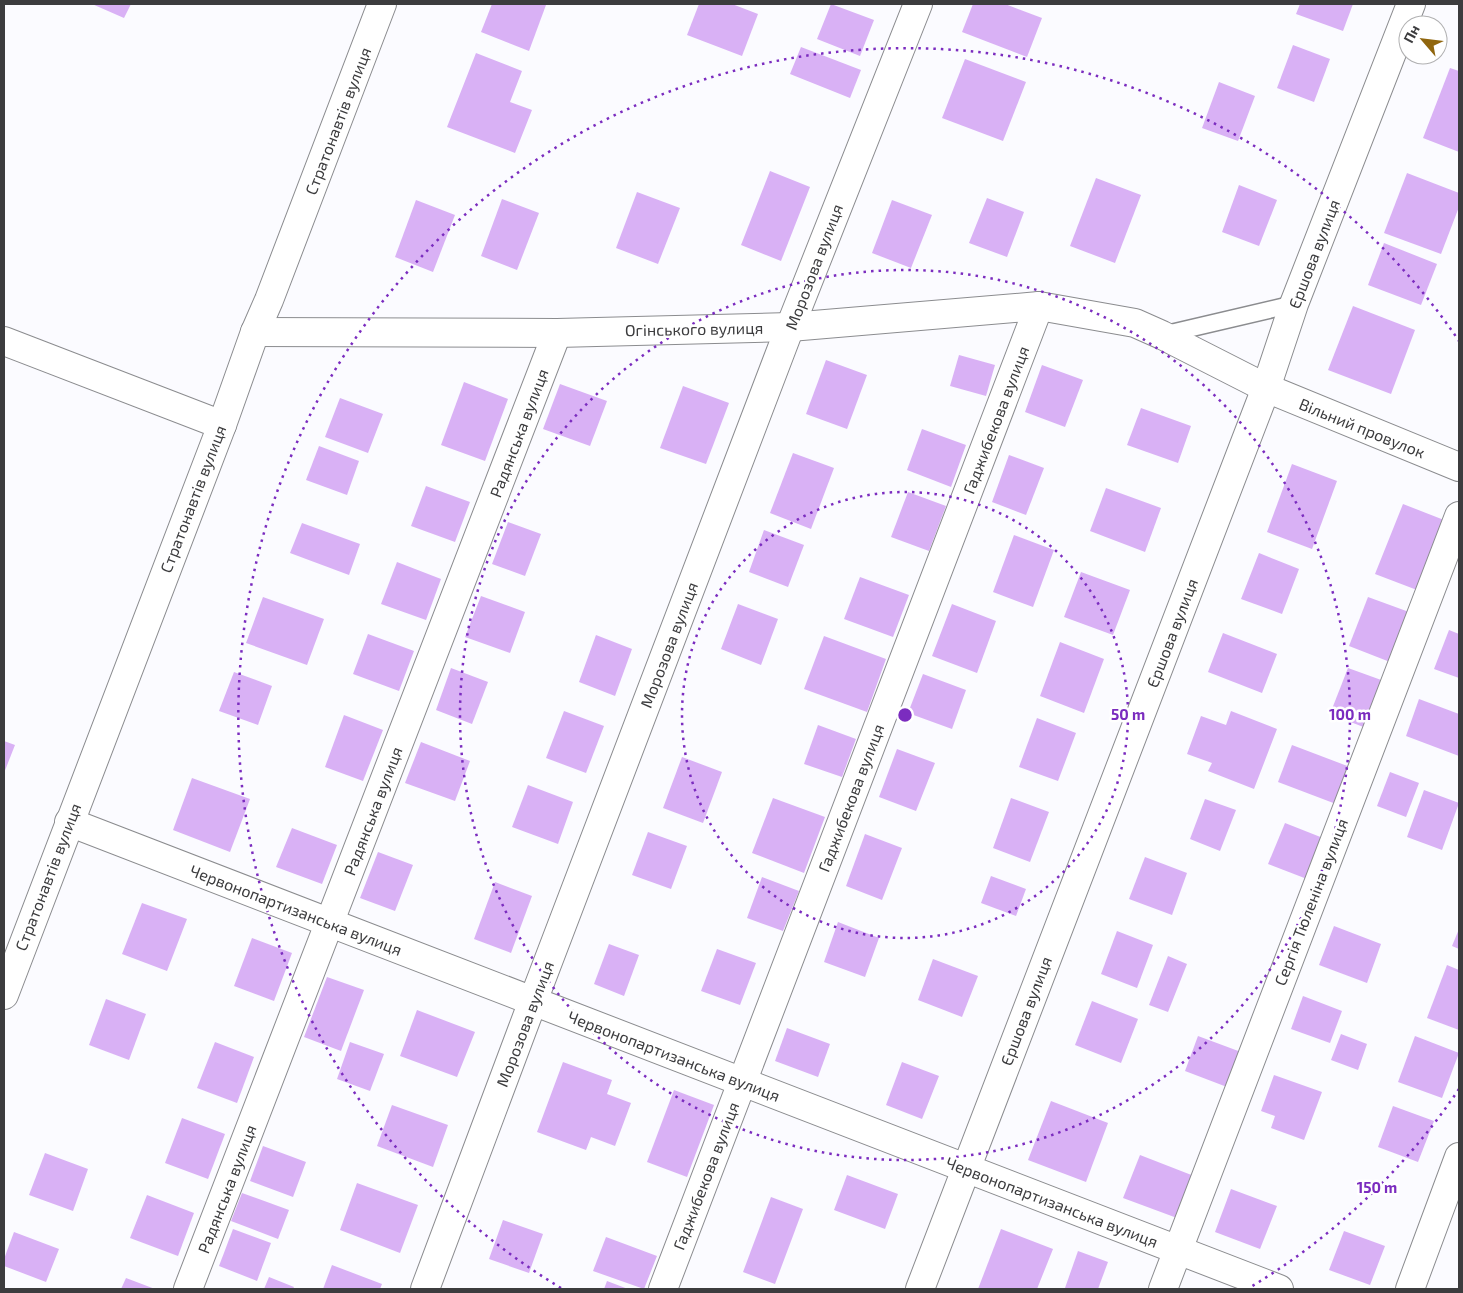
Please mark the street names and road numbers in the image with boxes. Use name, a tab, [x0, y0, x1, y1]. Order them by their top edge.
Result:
street label: Стратонавтів вулиця	[301, 44, 375, 198]
street label: Єршова вулиця	[1284, 197, 1344, 311]
street label: Морозова вулиця	[781, 201, 847, 333]
street label: Огінського вулиця	[625, 318, 763, 340]
street label: Гаджибекова вулиця	[959, 343, 1033, 497]
street label: Радянська вулиця	[485, 366, 553, 500]
street label: Вільний провулок	[1296, 394, 1428, 463]
street label: Стратонавтів вулиця	[156, 422, 230, 576]
street label: Єршова вулиця	[1142, 576, 1202, 690]
street label: Морозова вулиця	[636, 579, 702, 711]
street label: Гаджибекова вулиця	[814, 721, 888, 875]
street label: Радянська вулиця	[339, 744, 407, 878]
street label: Стратонавтів вулиця	[11, 800, 85, 954]
street label: Сергія Тюленіна вулиця	[1270, 816, 1352, 988]
street label: Червонопартизанська вулиця	[187, 860, 405, 960]
street label: Єршова вулиця	[996, 954, 1056, 1068]
street label: Морозова вулиця	[492, 958, 558, 1090]
street label: Червонопартизанська вулиця	[565, 1006, 783, 1106]
street label: Гаджибекова вулиця	[669, 1099, 743, 1253]
street label: Радянська вулиця	[193, 1122, 261, 1256]
street label: Червонопартизанська вулиця	[943, 1152, 1161, 1252]

